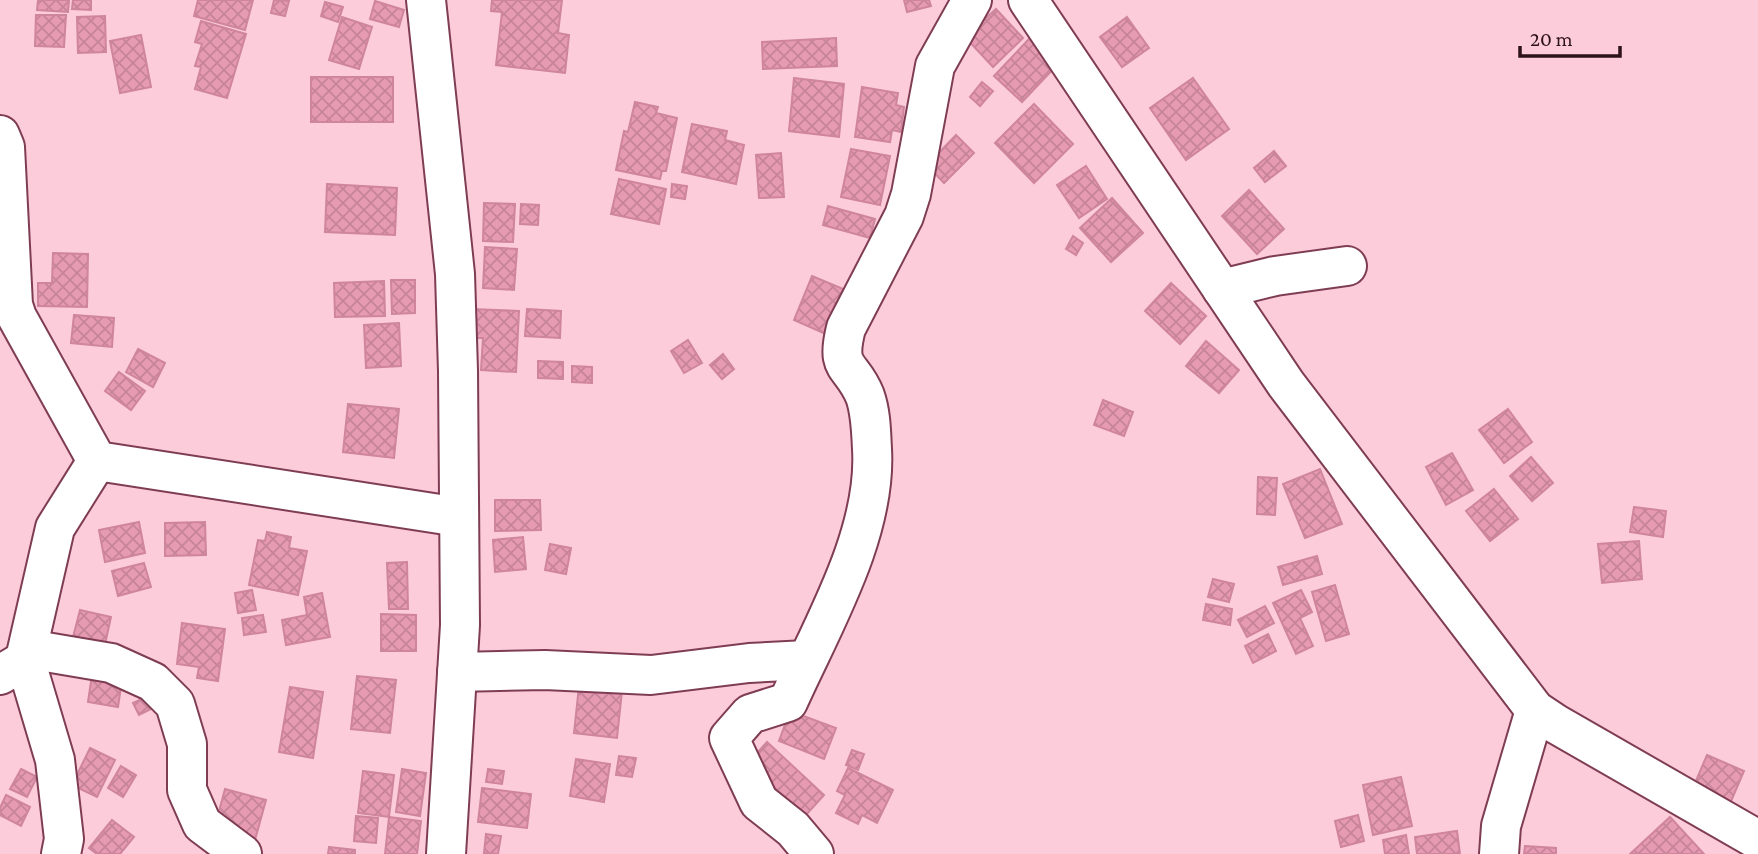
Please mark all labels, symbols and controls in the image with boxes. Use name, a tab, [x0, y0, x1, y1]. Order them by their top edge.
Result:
scale bar	[1520, 14, 1620, 58]
text: 20 m	[1530, 27, 1573, 51]

